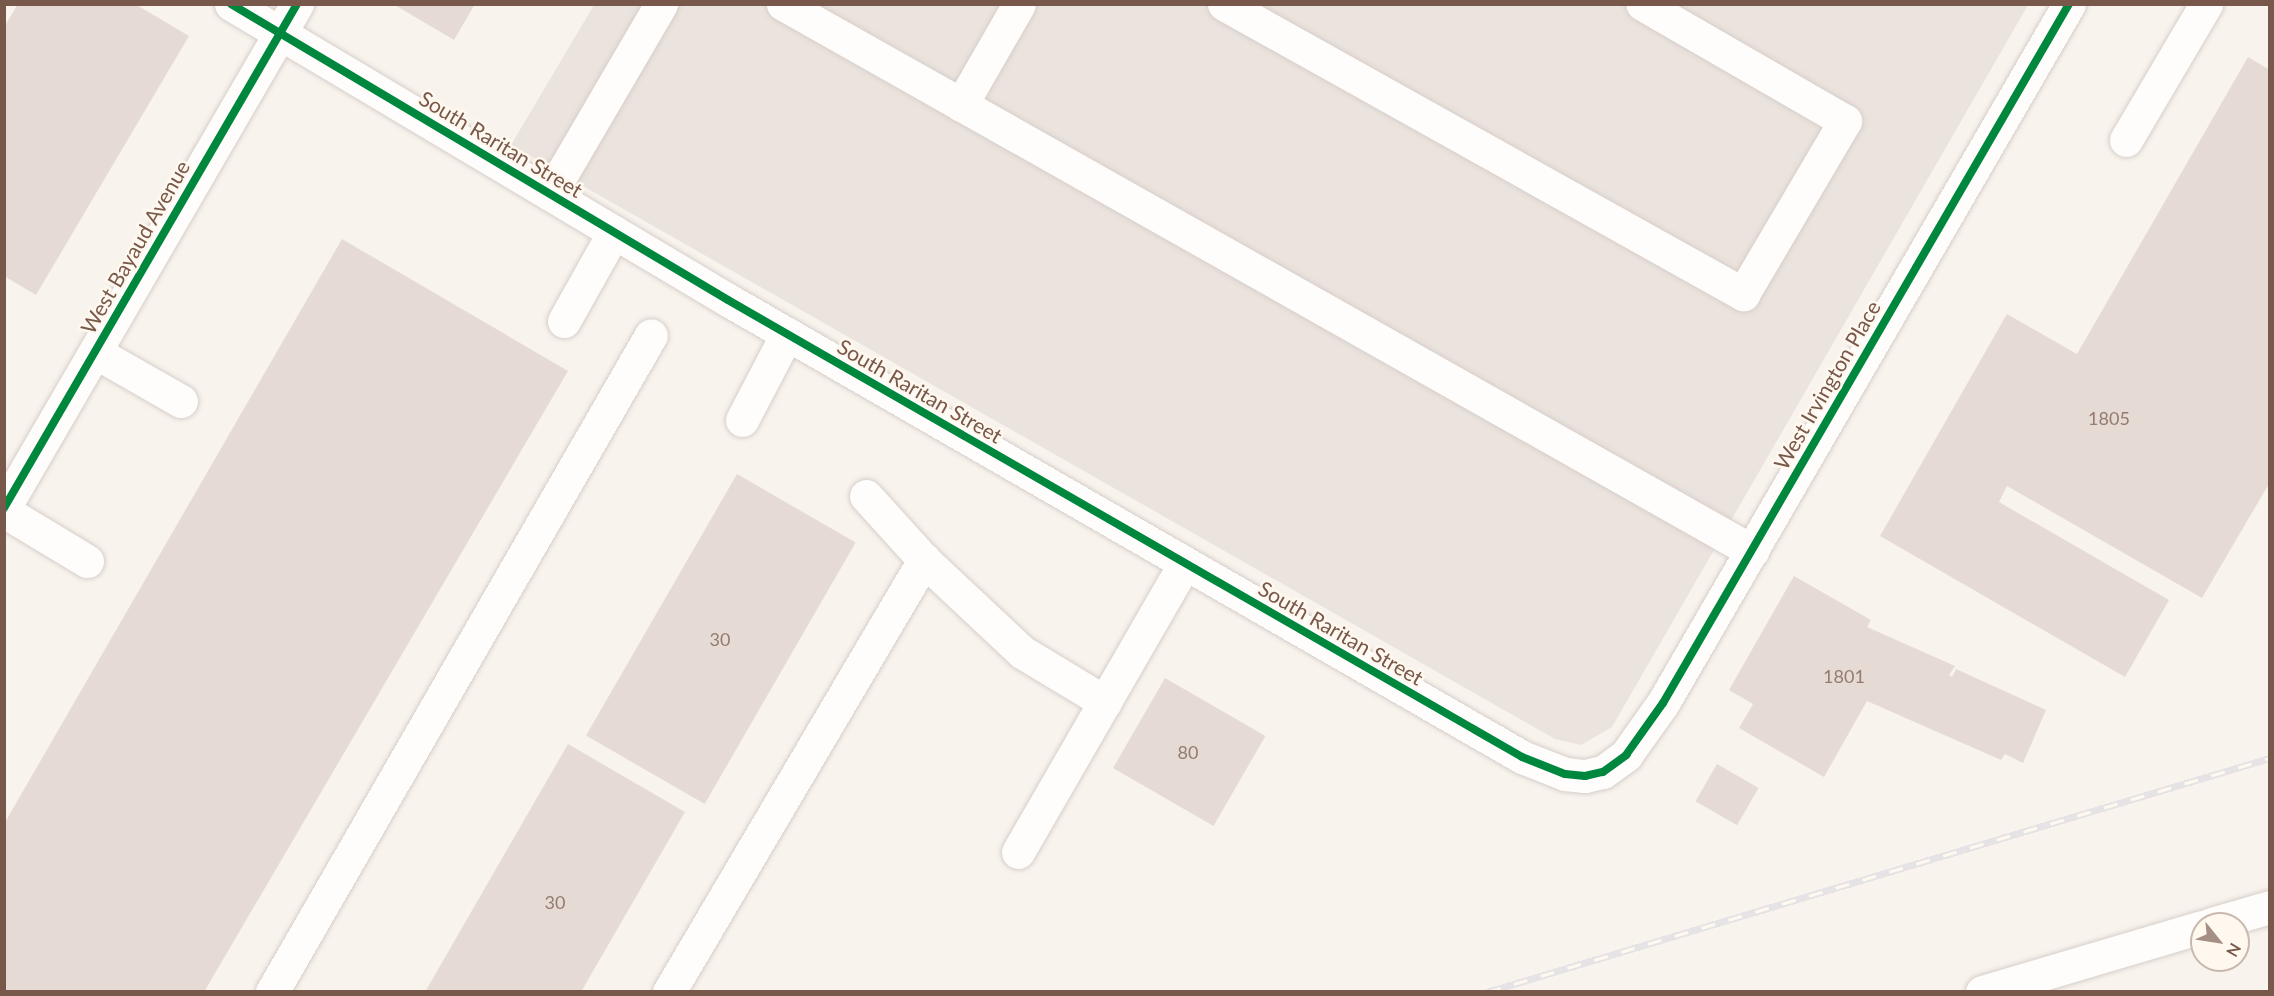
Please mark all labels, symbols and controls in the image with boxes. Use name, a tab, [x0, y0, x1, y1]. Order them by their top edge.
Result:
street label: South Raritan Street	[415, 85, 587, 203]
street label: West Bayaud Avenue	[75, 156, 195, 338]
street label: West Irvington Place	[1768, 296, 1886, 474]
street label: South Raritan Street	[833, 334, 1007, 448]
house number: 1805	[2088, 407, 2130, 429]
street label: South Raritan Street	[1254, 576, 1428, 690]
house number: 30	[710, 628, 730, 650]
house number: 1801	[1823, 665, 1865, 687]
house number: 80	[1178, 741, 1198, 763]
house number: 30	[545, 891, 565, 913]
north arrow	[2190, 912, 2250, 972]
text: N	[2223, 940, 2246, 960]

